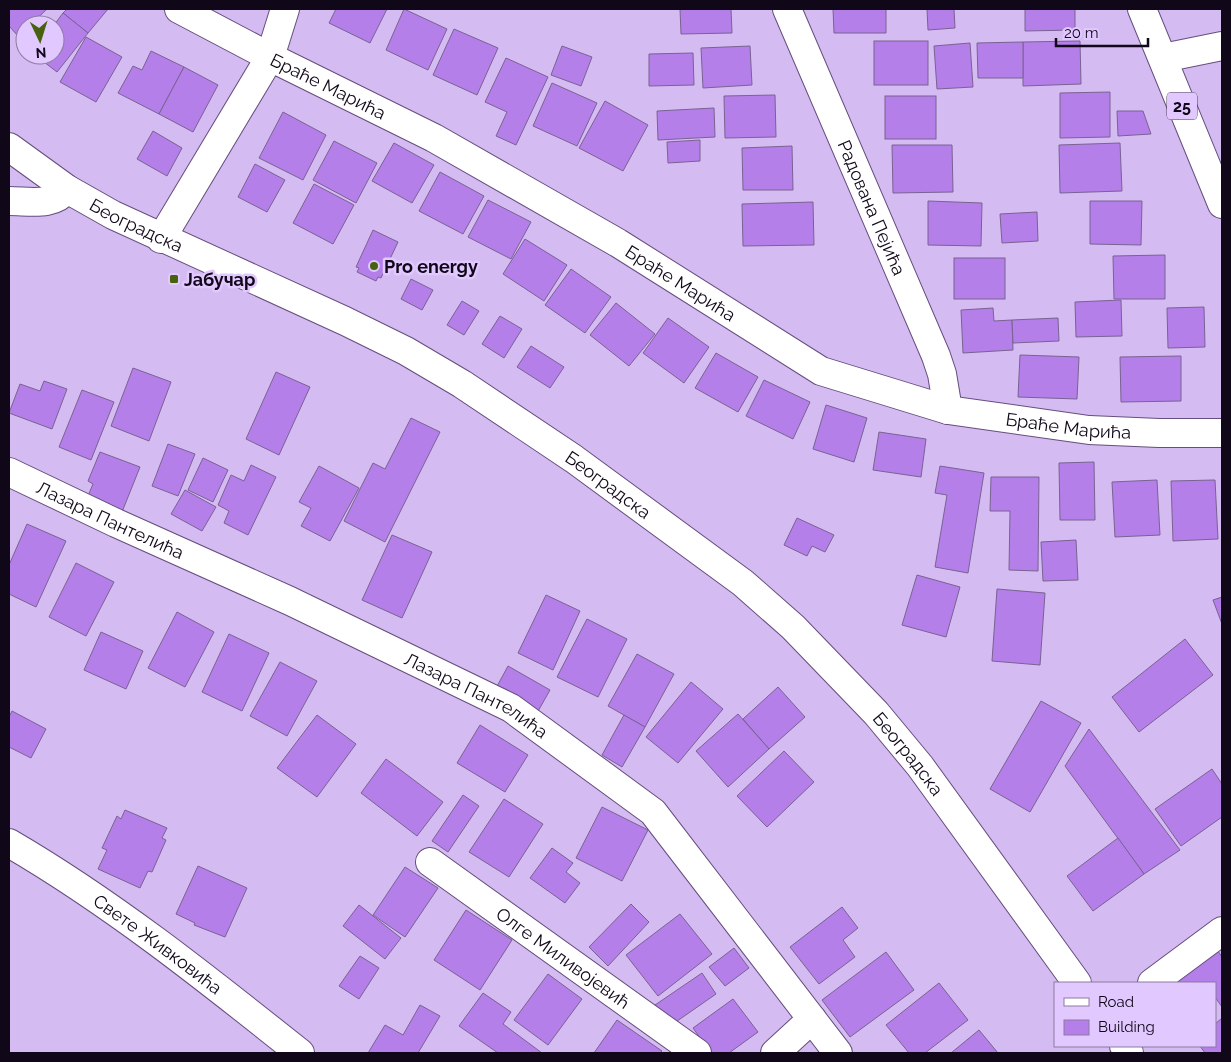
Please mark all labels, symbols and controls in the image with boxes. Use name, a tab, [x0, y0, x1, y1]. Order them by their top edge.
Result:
north arrow	[15, 15, 65, 65]
scale bar	[1056, 15, 1148, 47]
text: 20 m	[1064, 24, 1099, 42]
text: N	[35, 45, 47, 61]
street label: Браће Марића	[267, 49, 390, 123]
road number: 25	[1167, 92, 1197, 120]
street label: Радована Пејића	[834, 137, 910, 278]
street label: Београдска	[86, 194, 186, 256]
street label: Браће Марића	[622, 240, 740, 325]
place label: Pro energy	[384, 256, 478, 277]
marker: Pro energy	[368, 260, 380, 272]
place label: Јабучар	[184, 269, 255, 290]
marker: Јабучар	[168, 273, 180, 285]
street label: Браће Марића	[1004, 408, 1132, 442]
street label: Београдска	[562, 446, 655, 523]
street label: Лазара Пантелића	[33, 476, 187, 563]
street label: Лазара Пантелића	[401, 648, 552, 742]
street label: Београдска	[869, 708, 948, 799]
street label: Свете Живковића	[90, 889, 227, 998]
street label: Олге Миливојевић	[492, 902, 634, 1012]
legend	[1054, 982, 1216, 1047]
text: Road	[1098, 993, 1134, 1011]
text: Building	[1098, 1018, 1155, 1036]

